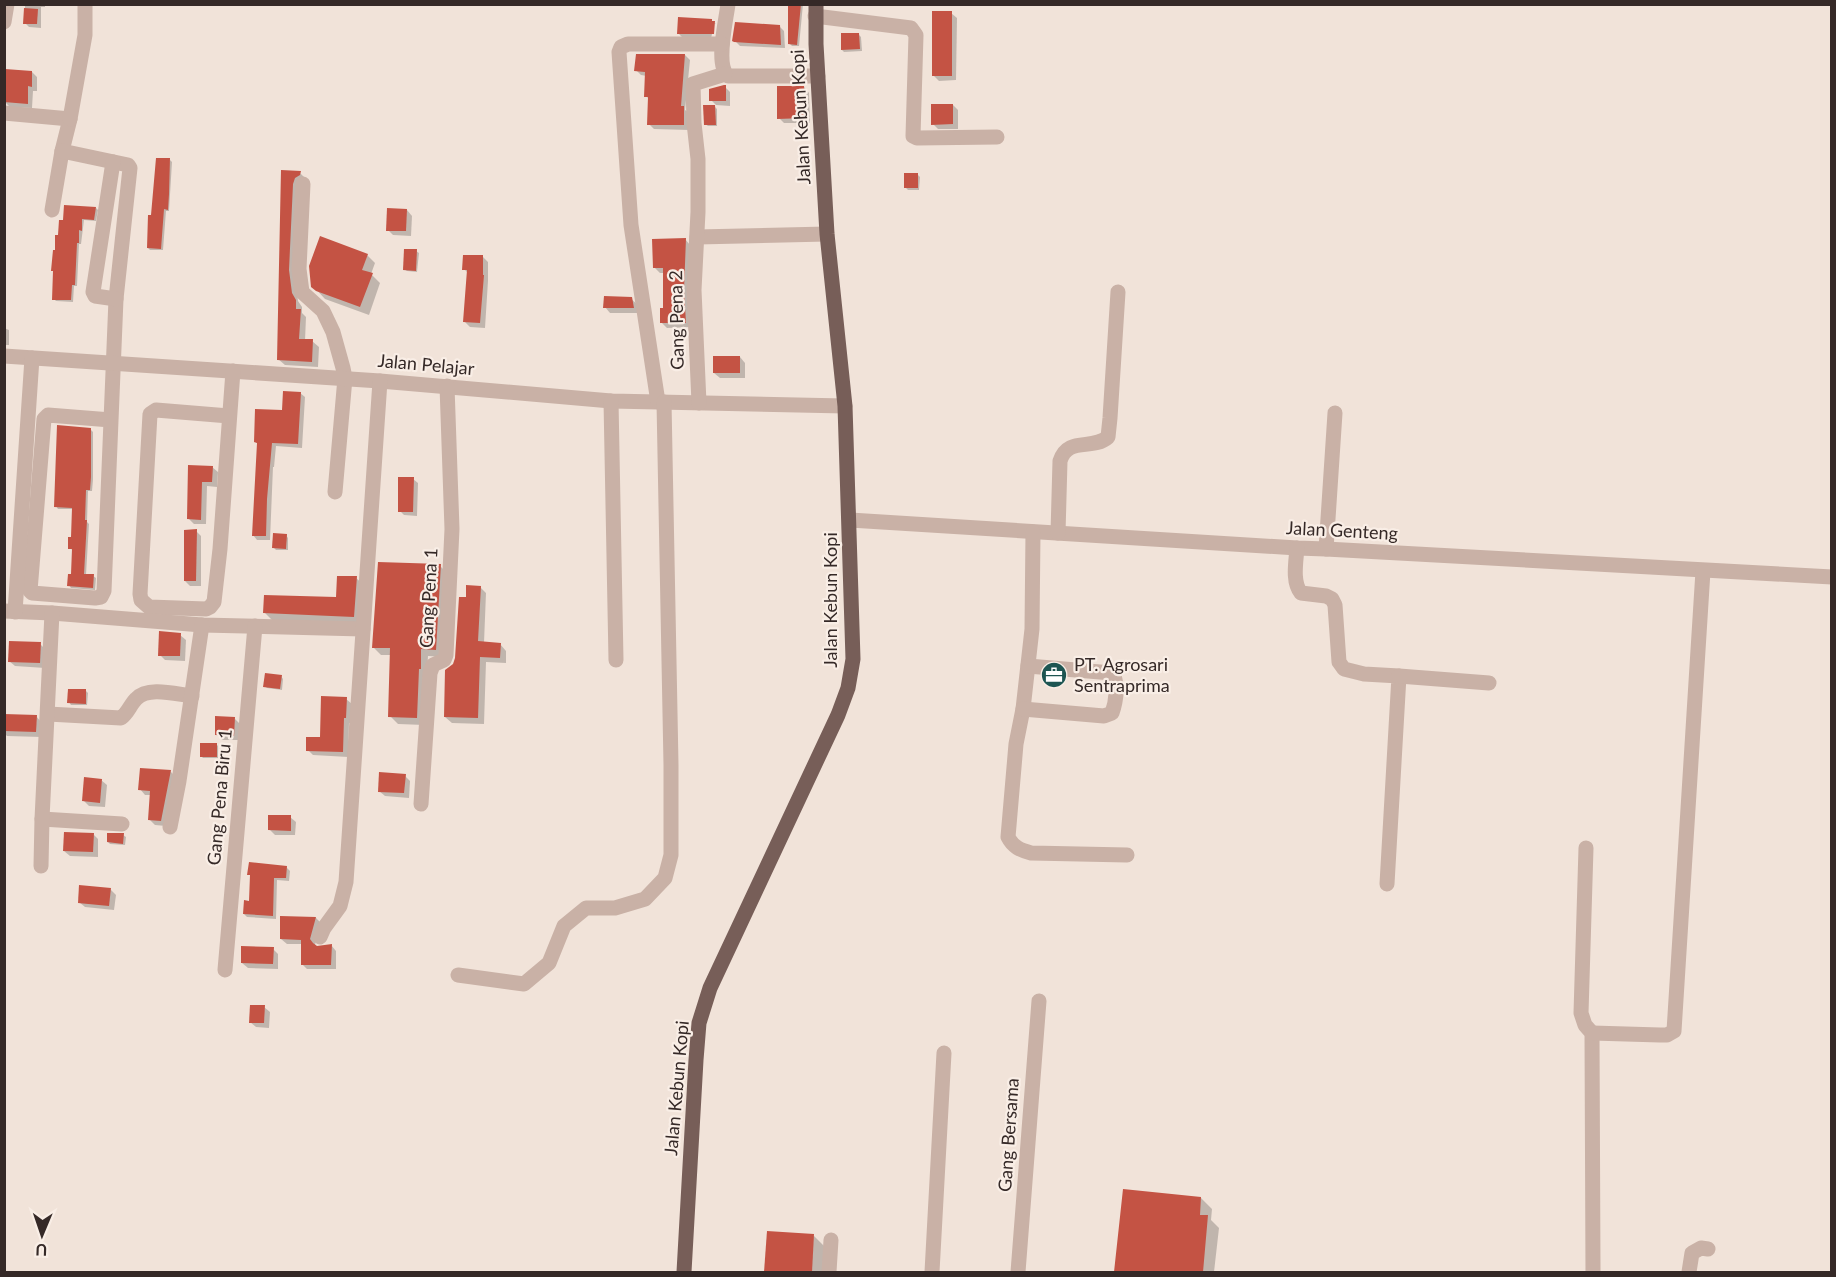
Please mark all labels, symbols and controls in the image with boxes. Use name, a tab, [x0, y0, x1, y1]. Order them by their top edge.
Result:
street label: Jalan Kebun Kopi	[785, 49, 815, 185]
street label: Gang Pena 2	[664, 270, 688, 370]
street label: Jalan Pelajar	[377, 349, 476, 379]
street label: Jalan Genteng	[1286, 516, 1398, 544]
street label: Jalan Kebun Kopi	[819, 532, 841, 668]
street label: Gang Pena 1	[414, 547, 442, 648]
place label: PT. Agrosari Sentraprima	[1074, 653, 1170, 696]
office icon: PT. Agrosari Sentraprima	[1039, 660, 1069, 690]
street label: Gang Pena Biru 1	[202, 728, 236, 866]
street label: Jalan Kebun Kopi	[659, 1020, 693, 1156]
street label: Gang Bersama	[993, 1077, 1023, 1193]
north arrow	[12, 1205, 72, 1265]
text: U	[35, 1241, 48, 1260]

